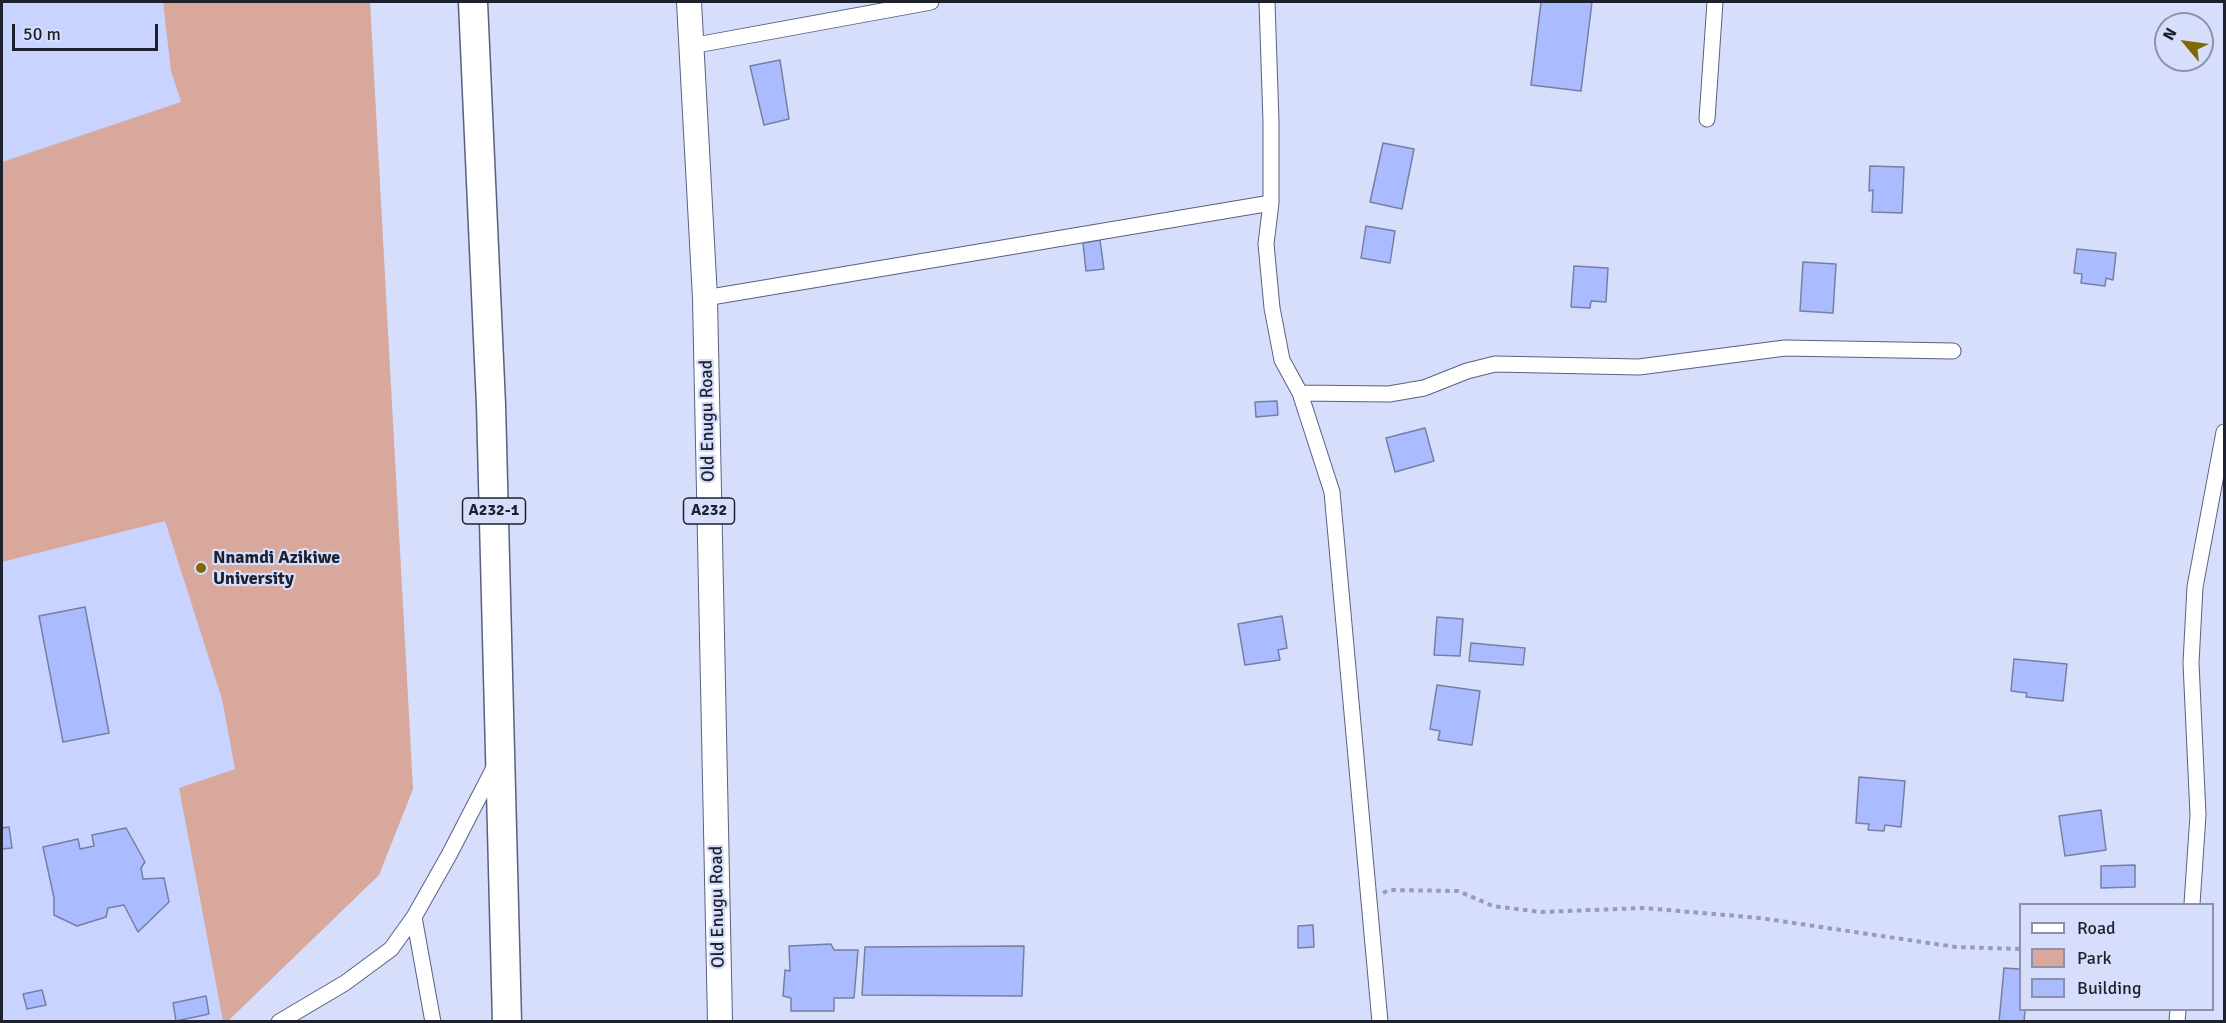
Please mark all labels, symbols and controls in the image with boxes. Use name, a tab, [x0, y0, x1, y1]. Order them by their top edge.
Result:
scale bar	[15, 12, 160, 50]
north arrow	[2154, 12, 2214, 72]
text: 50 m	[23, 23, 61, 45]
text: N	[2159, 25, 2181, 44]
street label: Old Enugu Road	[696, 360, 720, 482]
road number: A232-1	[462, 498, 526, 524]
road number: A232	[684, 498, 734, 524]
place label: Nnamdi Azikiwe University	[213, 547, 340, 590]
marker: Nnamdi Azikiwe University	[194, 561, 208, 575]
street label: Old Enugu Road	[706, 846, 730, 968]
legend	[2019, 903, 2214, 1011]
text: Road	[2077, 917, 2116, 939]
text: Park	[2077, 947, 2112, 969]
text: Building	[2077, 977, 2141, 999]

